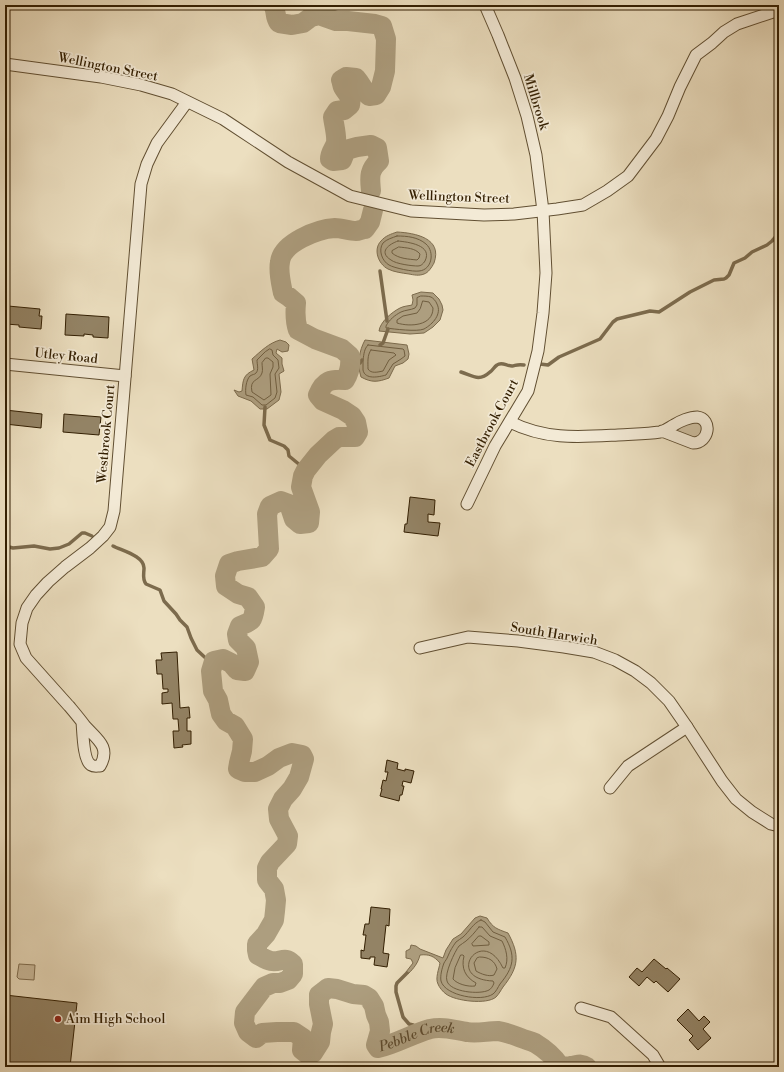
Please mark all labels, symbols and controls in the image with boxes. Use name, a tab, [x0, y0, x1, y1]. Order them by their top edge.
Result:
street label: Wellington Street	[56, 49, 160, 85]
street label: Millbrook	[520, 72, 552, 133]
street label: Wellington Street	[407, 187, 510, 207]
street label: Utley Road	[34, 345, 99, 367]
street label: Eastbrook Court	[462, 376, 522, 470]
street label: Westbrook Court	[94, 383, 118, 485]
street label: South Harwich	[509, 619, 599, 649]
place label: Aim High School	[65, 1011, 165, 1027]
marker: Aim High School	[53, 1014, 63, 1024]
water label: Pebble Creek	[376, 1019, 456, 1057]

